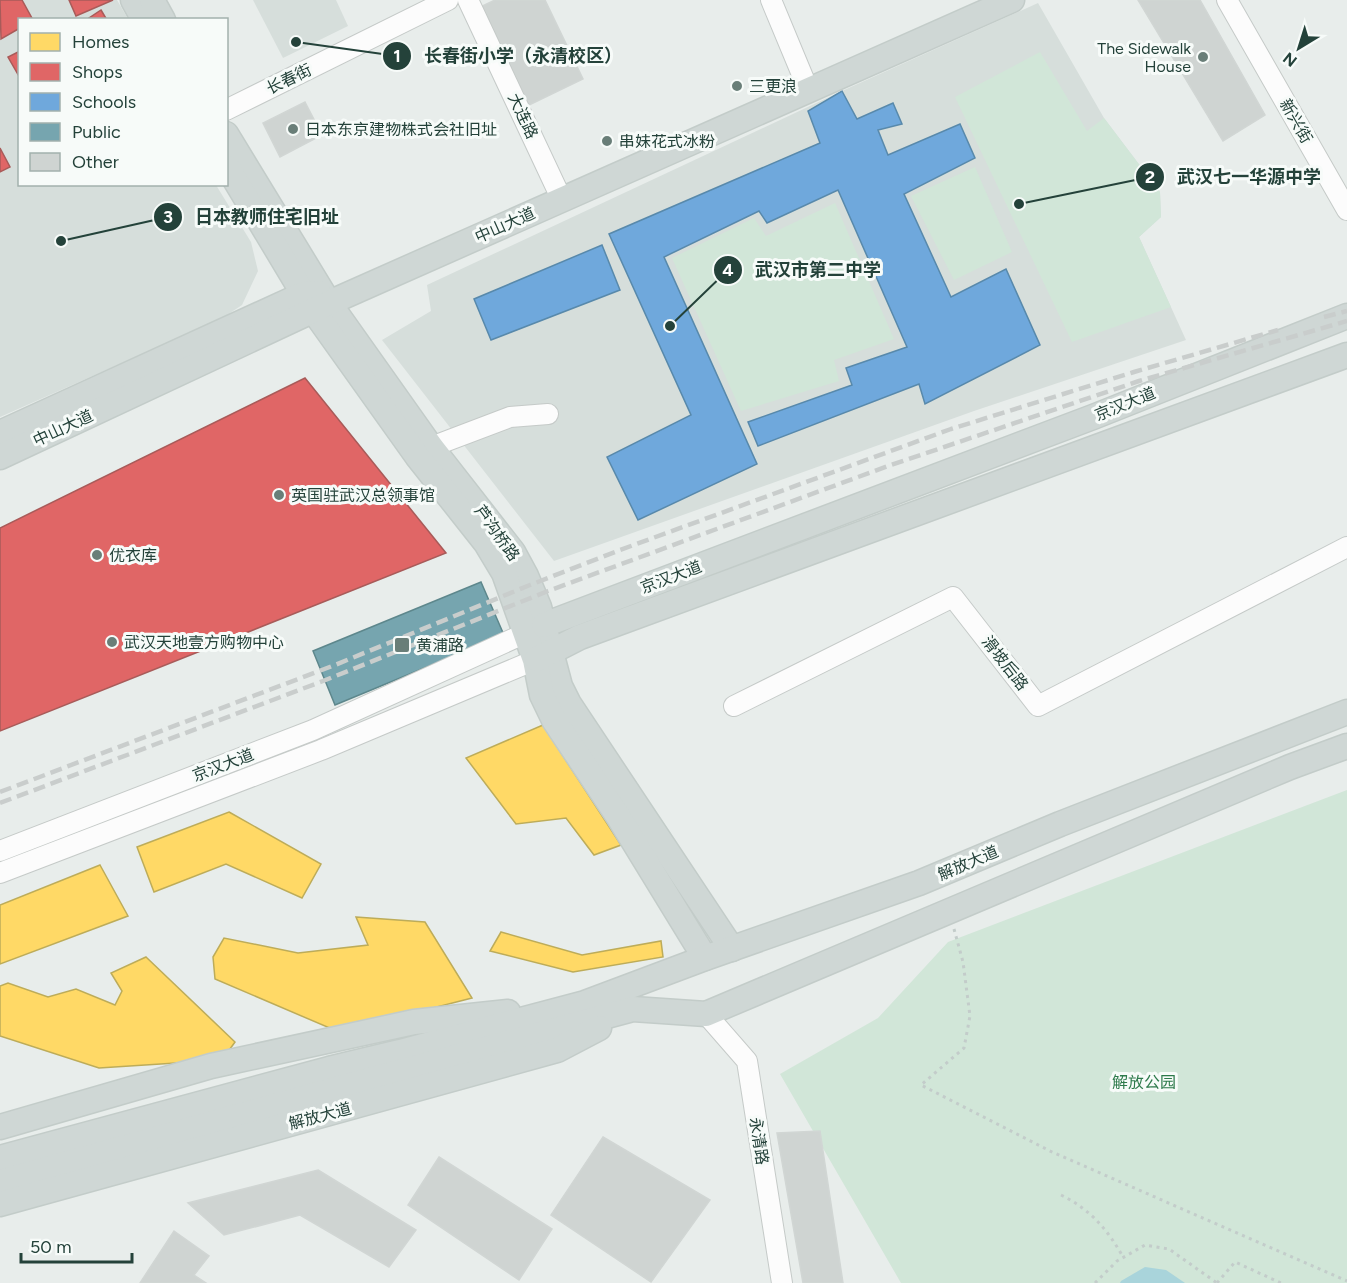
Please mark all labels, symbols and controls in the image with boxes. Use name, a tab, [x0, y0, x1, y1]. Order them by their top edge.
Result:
legend	[18, 18, 228, 186]
north arrow	[1269, 18, 1329, 78]
text: Homes	[72, 31, 130, 53]
callout: 长春街小学（永清校区）	[382, 38, 634, 74]
place label: The Sidewalk House	[1097, 39, 1191, 76]
text: 1	[393, 45, 401, 67]
text: 长春街小学（永清校区）	[424, 45, 622, 67]
text: N	[1279, 48, 1301, 71]
marker: The Sidewalk House	[1196, 50, 1210, 64]
street label: 长春街	[263, 60, 315, 98]
text: Shops	[72, 61, 123, 83]
place label: 三更浪	[749, 77, 797, 96]
marker: 三更浪	[730, 79, 744, 93]
street label: 大连路	[504, 90, 542, 142]
text: Schools	[72, 91, 136, 113]
street label: 新兴街	[1276, 95, 1316, 147]
place label: 日本东京建物株式会社旧址	[305, 120, 497, 139]
text: Public	[72, 121, 121, 143]
marker: 日本东京建物株式会社旧址	[286, 122, 300, 136]
place label: 串妹花式冰粉	[619, 132, 715, 151]
marker: 串妹花式冰粉	[600, 134, 614, 148]
text: Other	[72, 151, 119, 173]
callout: 武汉七一华源中学	[1135, 159, 1333, 195]
text: 2	[1145, 166, 1155, 188]
text: 武汉七一华源中学	[1177, 166, 1321, 188]
callout: 日本教师住宅旧址	[153, 199, 351, 235]
street label: 中山大道	[472, 203, 538, 247]
text: 3	[163, 206, 173, 228]
text: 日本教师住宅旧址	[195, 206, 339, 228]
callout: 武汉市第二中学	[713, 252, 893, 288]
text: 4	[722, 259, 734, 281]
text: 武汉市第二中学	[755, 259, 881, 281]
street label: 京汉大道	[1092, 383, 1158, 425]
street label: 中山大道	[30, 406, 96, 450]
place label: 英国驻武汉总领事馆	[291, 486, 435, 505]
marker: 英国驻武汉总领事馆	[272, 488, 286, 502]
street label: 芦沟桥路	[471, 502, 523, 564]
place label: 优衣库	[109, 546, 157, 565]
marker: 优衣库	[90, 548, 104, 562]
street label: 京汉大道	[638, 557, 704, 597]
street label: 滑坡后路	[978, 632, 1032, 694]
place label: 武汉天地壹方购物中心	[124, 633, 284, 652]
marker: 武汉天地壹方购物中心	[105, 635, 119, 649]
marker: 黄浦路	[393, 636, 411, 654]
place label: 黄浦路	[416, 636, 464, 655]
street label: 京汉大道	[190, 745, 256, 785]
street label: 解放大道	[935, 842, 1001, 884]
park label: 解放公园	[1112, 1073, 1176, 1092]
street label: 解放大道	[287, 1099, 353, 1133]
street label: 永清路	[746, 1116, 772, 1166]
scale bar	[21, 1226, 132, 1264]
text: 50 m	[30, 1236, 72, 1258]

